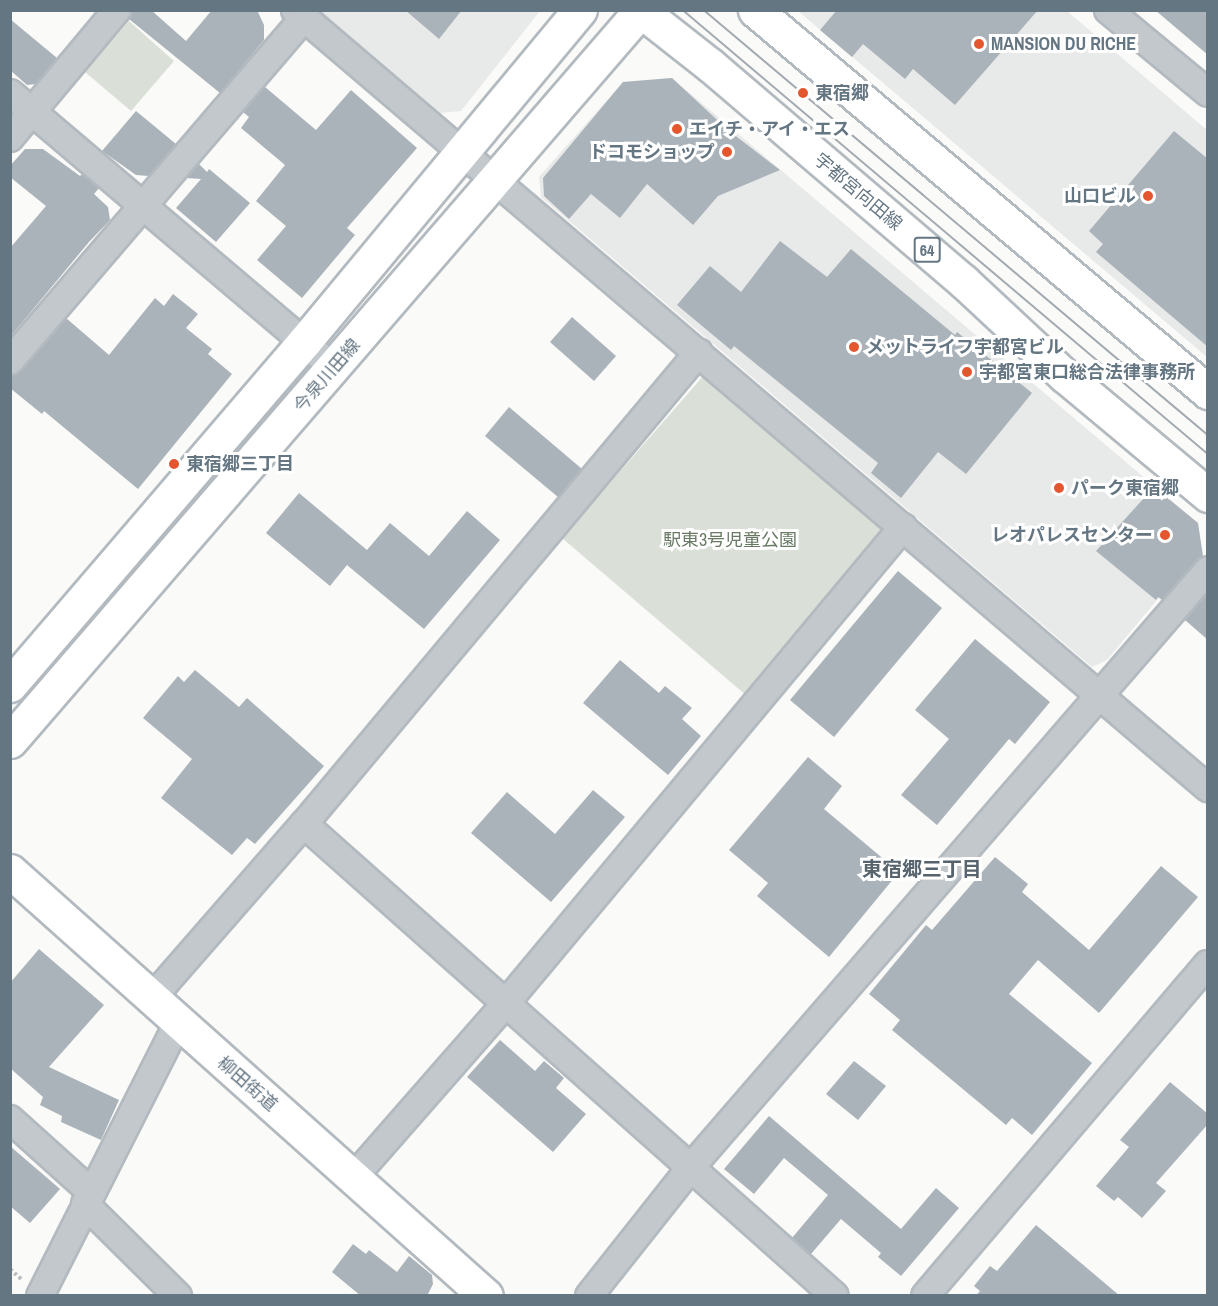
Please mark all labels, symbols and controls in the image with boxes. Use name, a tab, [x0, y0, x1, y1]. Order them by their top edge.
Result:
place label: MANSION DU RICHE	[991, 33, 1136, 55]
marker: MANSION DU RICHE	[972, 37, 986, 51]
place label: 東宿郷	[815, 82, 869, 104]
marker: 東宿郷	[796, 86, 810, 100]
place label: エイチ・アイ・エス	[689, 118, 851, 140]
marker: エイチ・アイ・エス	[670, 122, 684, 136]
place label: ドコモショップ	[589, 141, 715, 163]
marker: ドコモショップ	[720, 145, 734, 159]
street label: 宇都宮向田線	[810, 149, 906, 235]
place label: 山口ビル	[1064, 185, 1136, 207]
marker: 山口ビル	[1141, 189, 1155, 203]
road number: 64	[914, 237, 940, 263]
street label: 今泉川田線	[289, 335, 365, 417]
place label: メットライフ宇都宮ビル	[866, 336, 1064, 358]
marker: メットライフ宇都宮ビル	[847, 340, 861, 354]
place label: 宇都宮東口総合法律事務所	[979, 361, 1195, 383]
marker: 宇都宮東口総合法律事務所	[960, 365, 974, 379]
place label: 東宿郷三丁目	[186, 453, 294, 475]
marker: 東宿郷三丁目	[167, 457, 181, 471]
place label: パーク東宿郷	[1071, 477, 1179, 499]
marker: パーク東宿郷	[1052, 481, 1066, 495]
place label: レオパレスセンター	[991, 524, 1153, 546]
marker: レオパレスセンター	[1158, 528, 1172, 542]
park label: 駅東3号児童公園	[663, 529, 797, 551]
district label: 東宿郷三丁目	[862, 856, 982, 880]
street label: 柳田街道	[213, 1052, 281, 1116]

